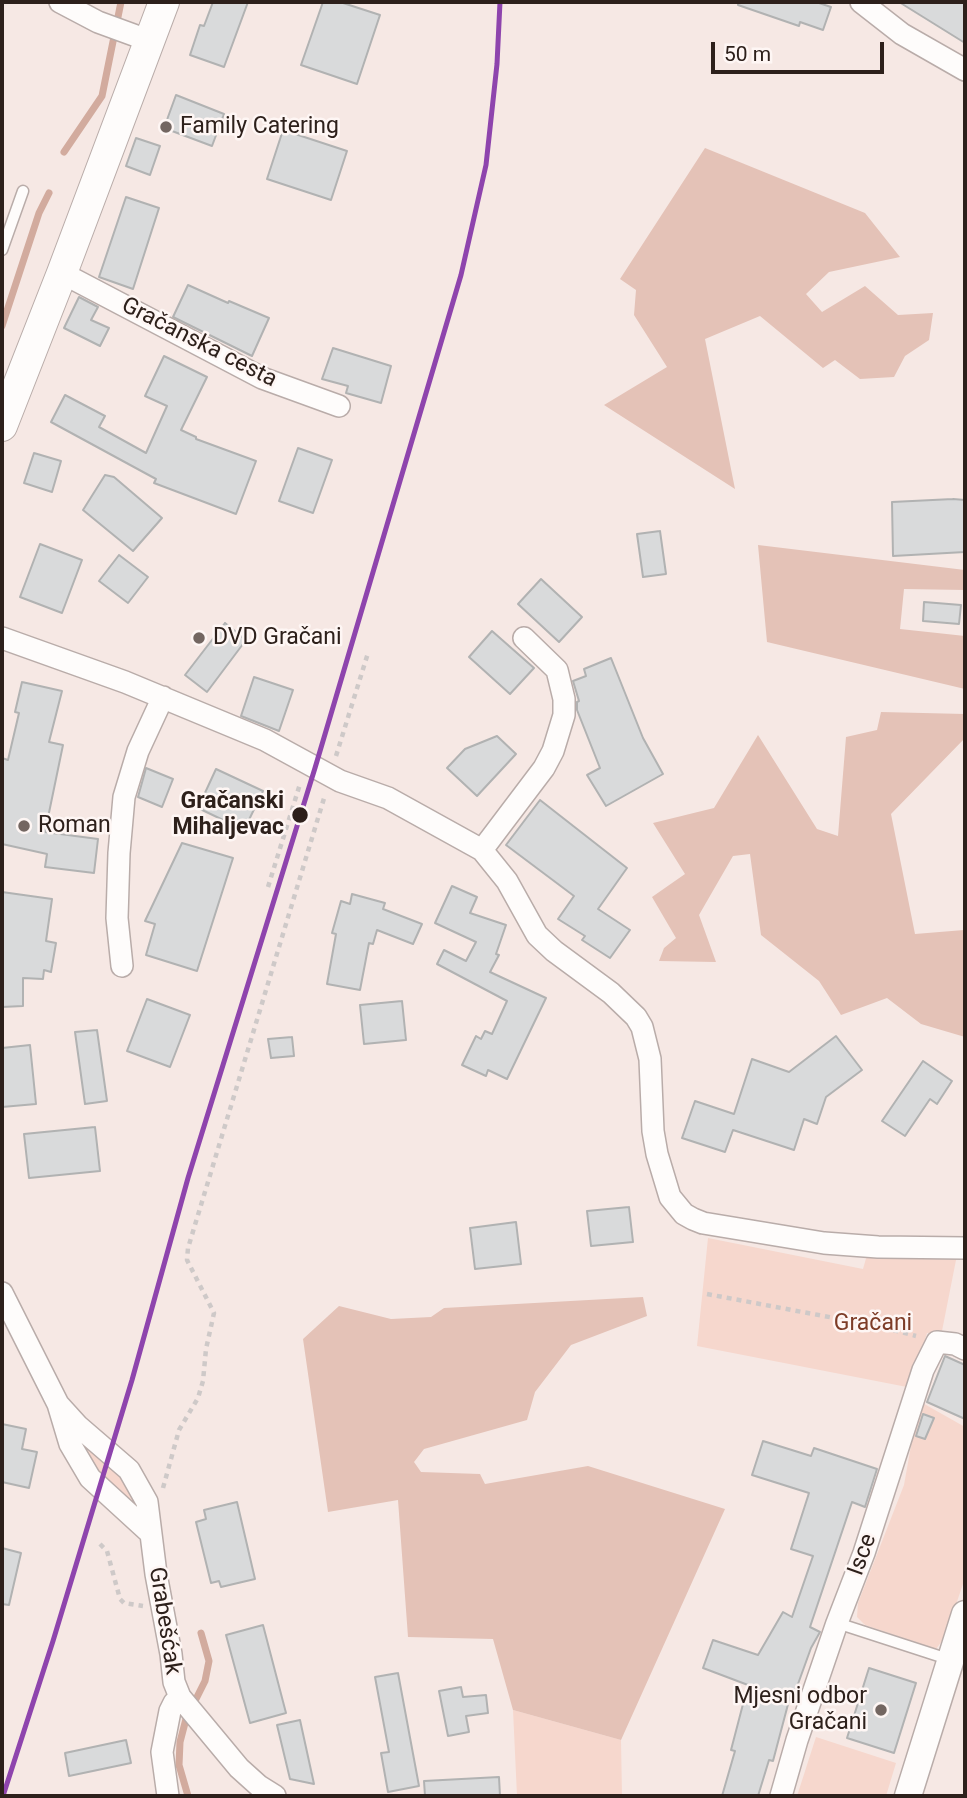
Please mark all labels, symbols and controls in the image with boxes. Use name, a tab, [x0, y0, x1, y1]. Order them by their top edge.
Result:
scale bar	[715, 28, 888, 72]
text: 50 m	[724, 42, 771, 66]
place label: Family Catering	[180, 113, 339, 141]
marker: Family Catering	[158, 119, 174, 135]
street label: Gračanska cesta	[117, 292, 281, 394]
place label: DVD Gračani	[213, 624, 342, 652]
marker: DVD Gračani	[191, 630, 207, 646]
place label: Gračanski Mihaljevac	[172, 788, 284, 842]
marker: Gračanski Mihaljevac	[290, 805, 310, 825]
place label: Roman	[38, 812, 111, 840]
marker: Roman	[16, 818, 32, 834]
park label: Gračani	[834, 1310, 912, 1338]
street label: Isce	[843, 1530, 883, 1580]
street label: Grabešćak	[142, 1565, 186, 1677]
place label: Mjesni odbor Gračani	[733, 1683, 867, 1737]
marker: Mjesni odbor Gračani	[873, 1702, 889, 1718]

